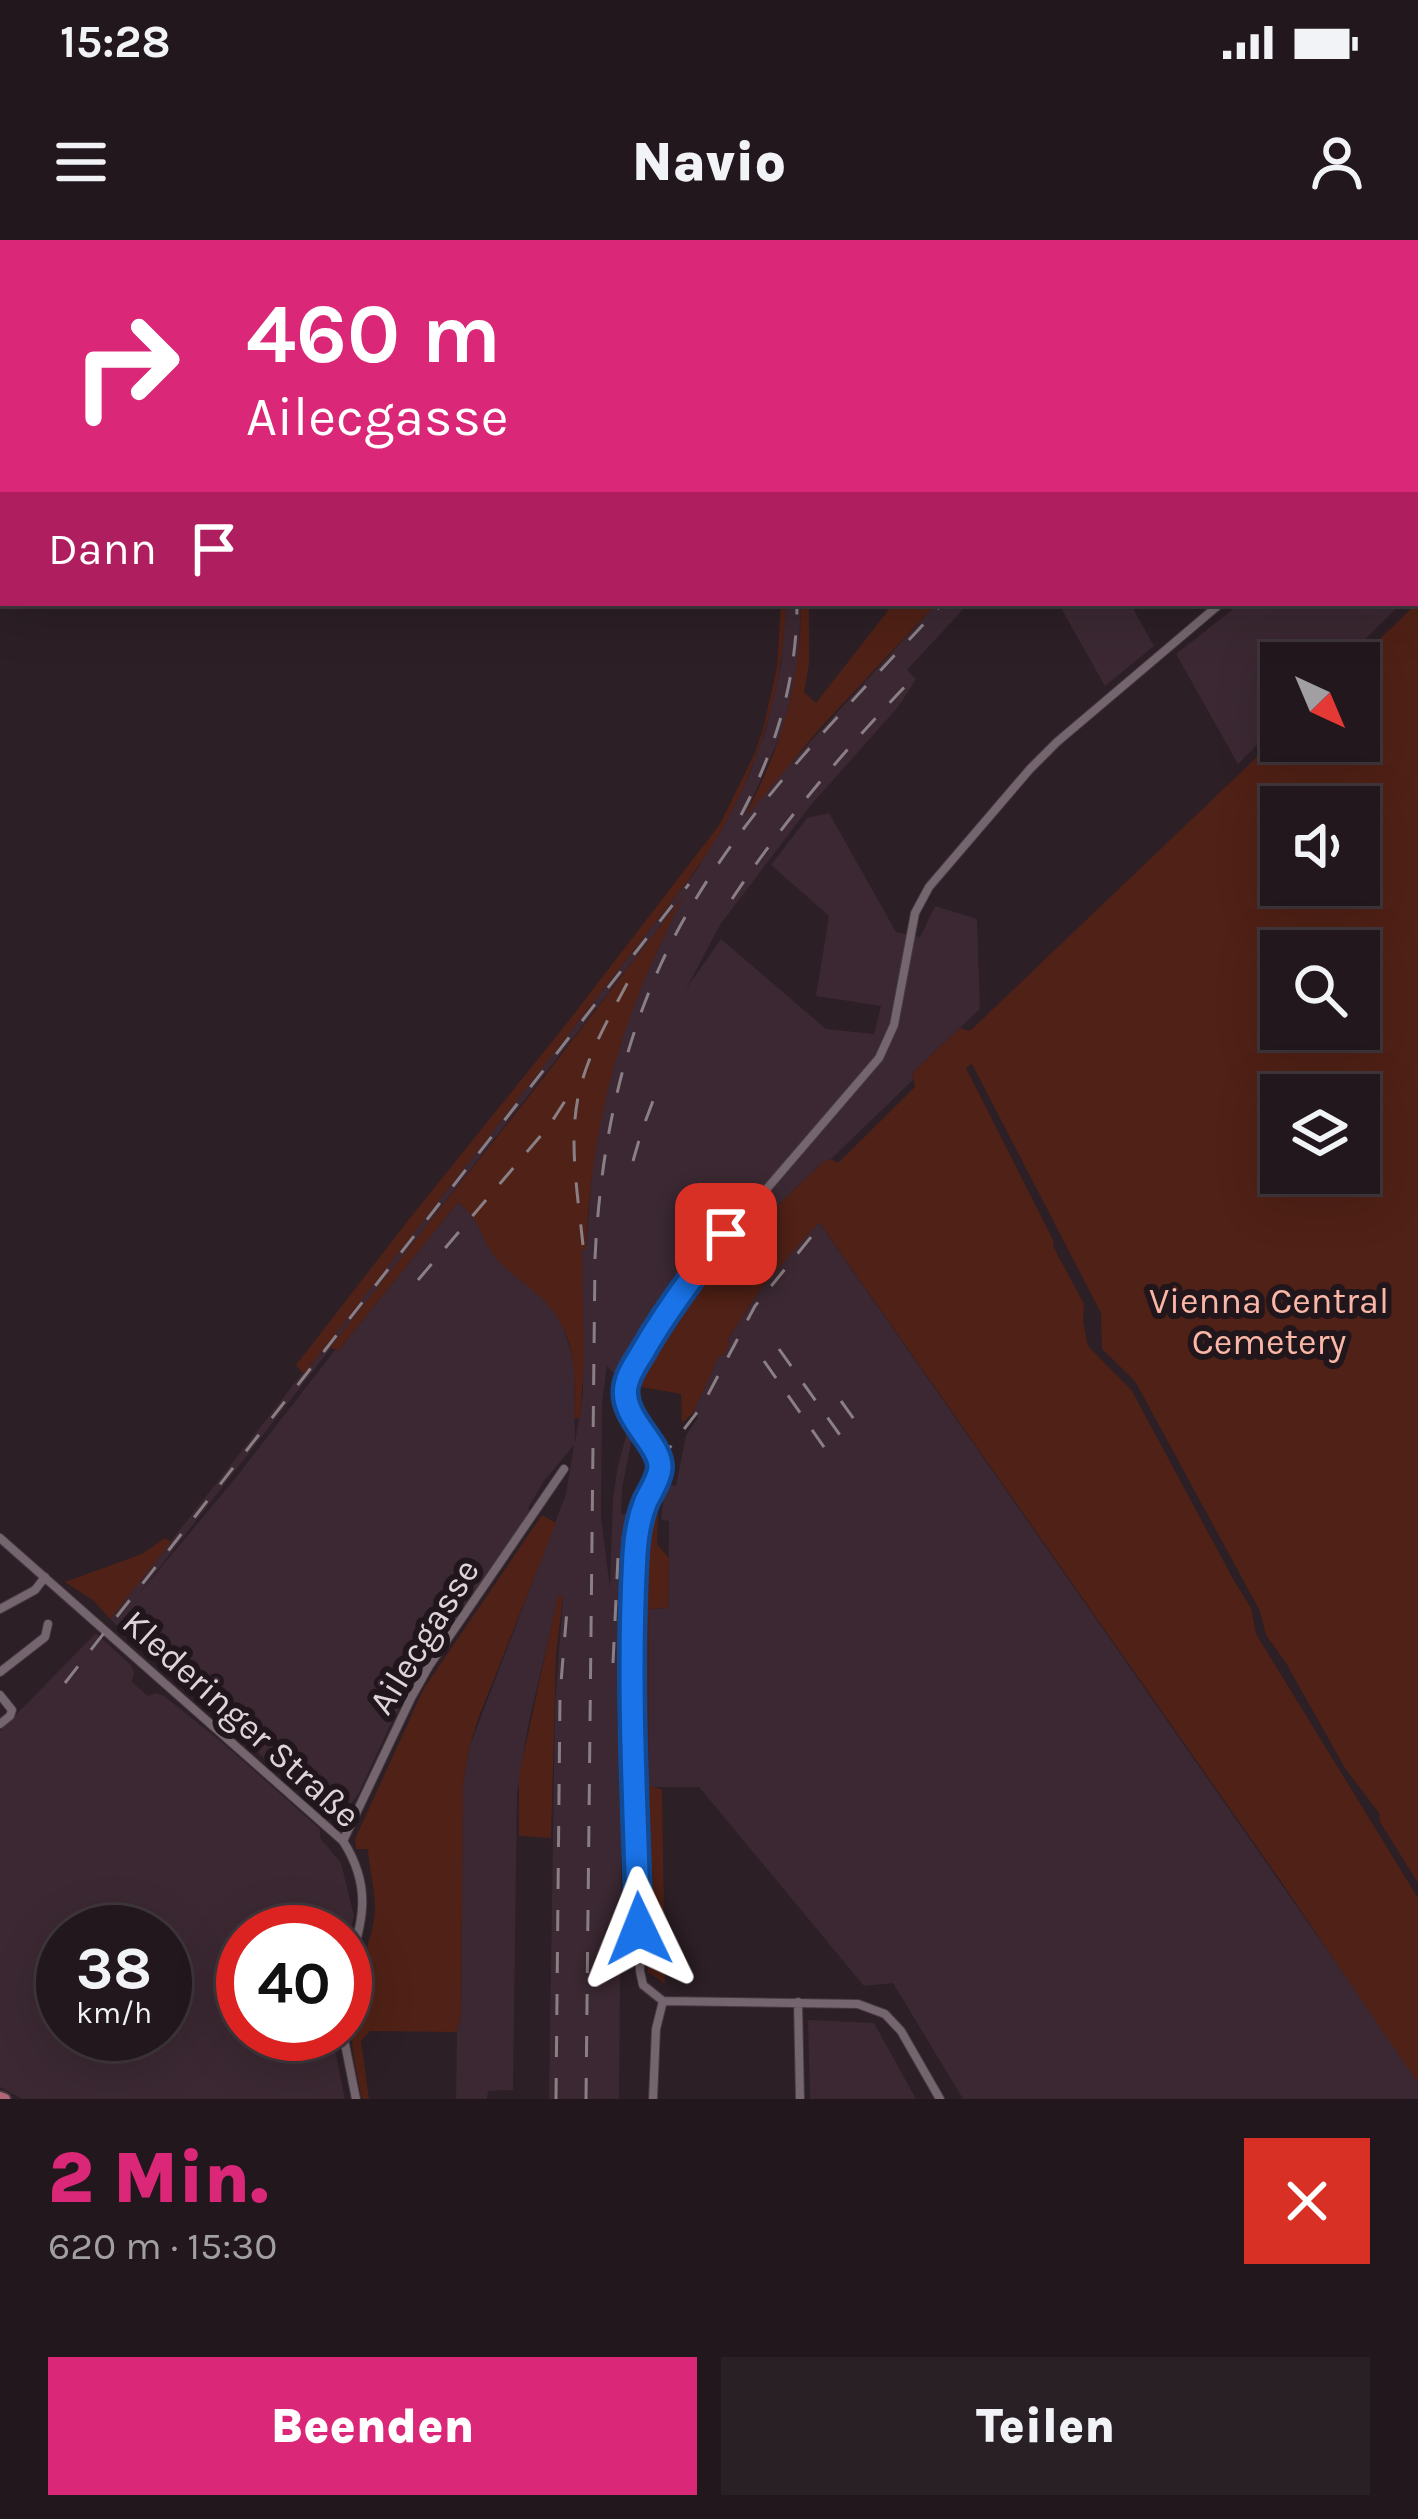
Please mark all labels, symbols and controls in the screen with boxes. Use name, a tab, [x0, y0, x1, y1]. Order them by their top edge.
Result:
text: 15:28	[60, 16, 171, 68]
icon: menu	[48, 129, 114, 195]
icon: person	[1304, 129, 1370, 195]
text: Navio	[632, 130, 786, 194]
text: 460 m	[246, 285, 501, 383]
icon: right	[48, 288, 204, 444]
text: Ailecgasse	[246, 385, 509, 449]
icon: arrive	[181, 516, 247, 582]
text: Dann	[48, 523, 157, 575]
north arrow	[1260, 642, 1380, 762]
map controls	[1260, 642, 1380, 1194]
button: sound	[1260, 786, 1380, 906]
button: search	[1260, 930, 1380, 1050]
button: layers	[1260, 1074, 1380, 1194]
pin	[675, 1183, 777, 1285]
icon: arrive	[693, 1201, 759, 1267]
park label: Vienna Central Cemetery	[1149, 1280, 1389, 1363]
street label: Ailecgasse	[360, 1551, 488, 1722]
street label: Klederinger Straße	[114, 1601, 369, 1836]
position arrow	[576, 1866, 702, 1992]
speed limit sign: 40	[216, 1905, 372, 2061]
text: 38	[76, 1933, 152, 2003]
text: km/h	[76, 1995, 152, 2031]
text: 2 Min.	[48, 2136, 268, 2220]
button: close	[1244, 2138, 1370, 2264]
text: 620 m · 15:30	[48, 2223, 277, 2269]
button: Beenden	[48, 2357, 697, 2495]
button: Teilen	[721, 2357, 1370, 2495]

